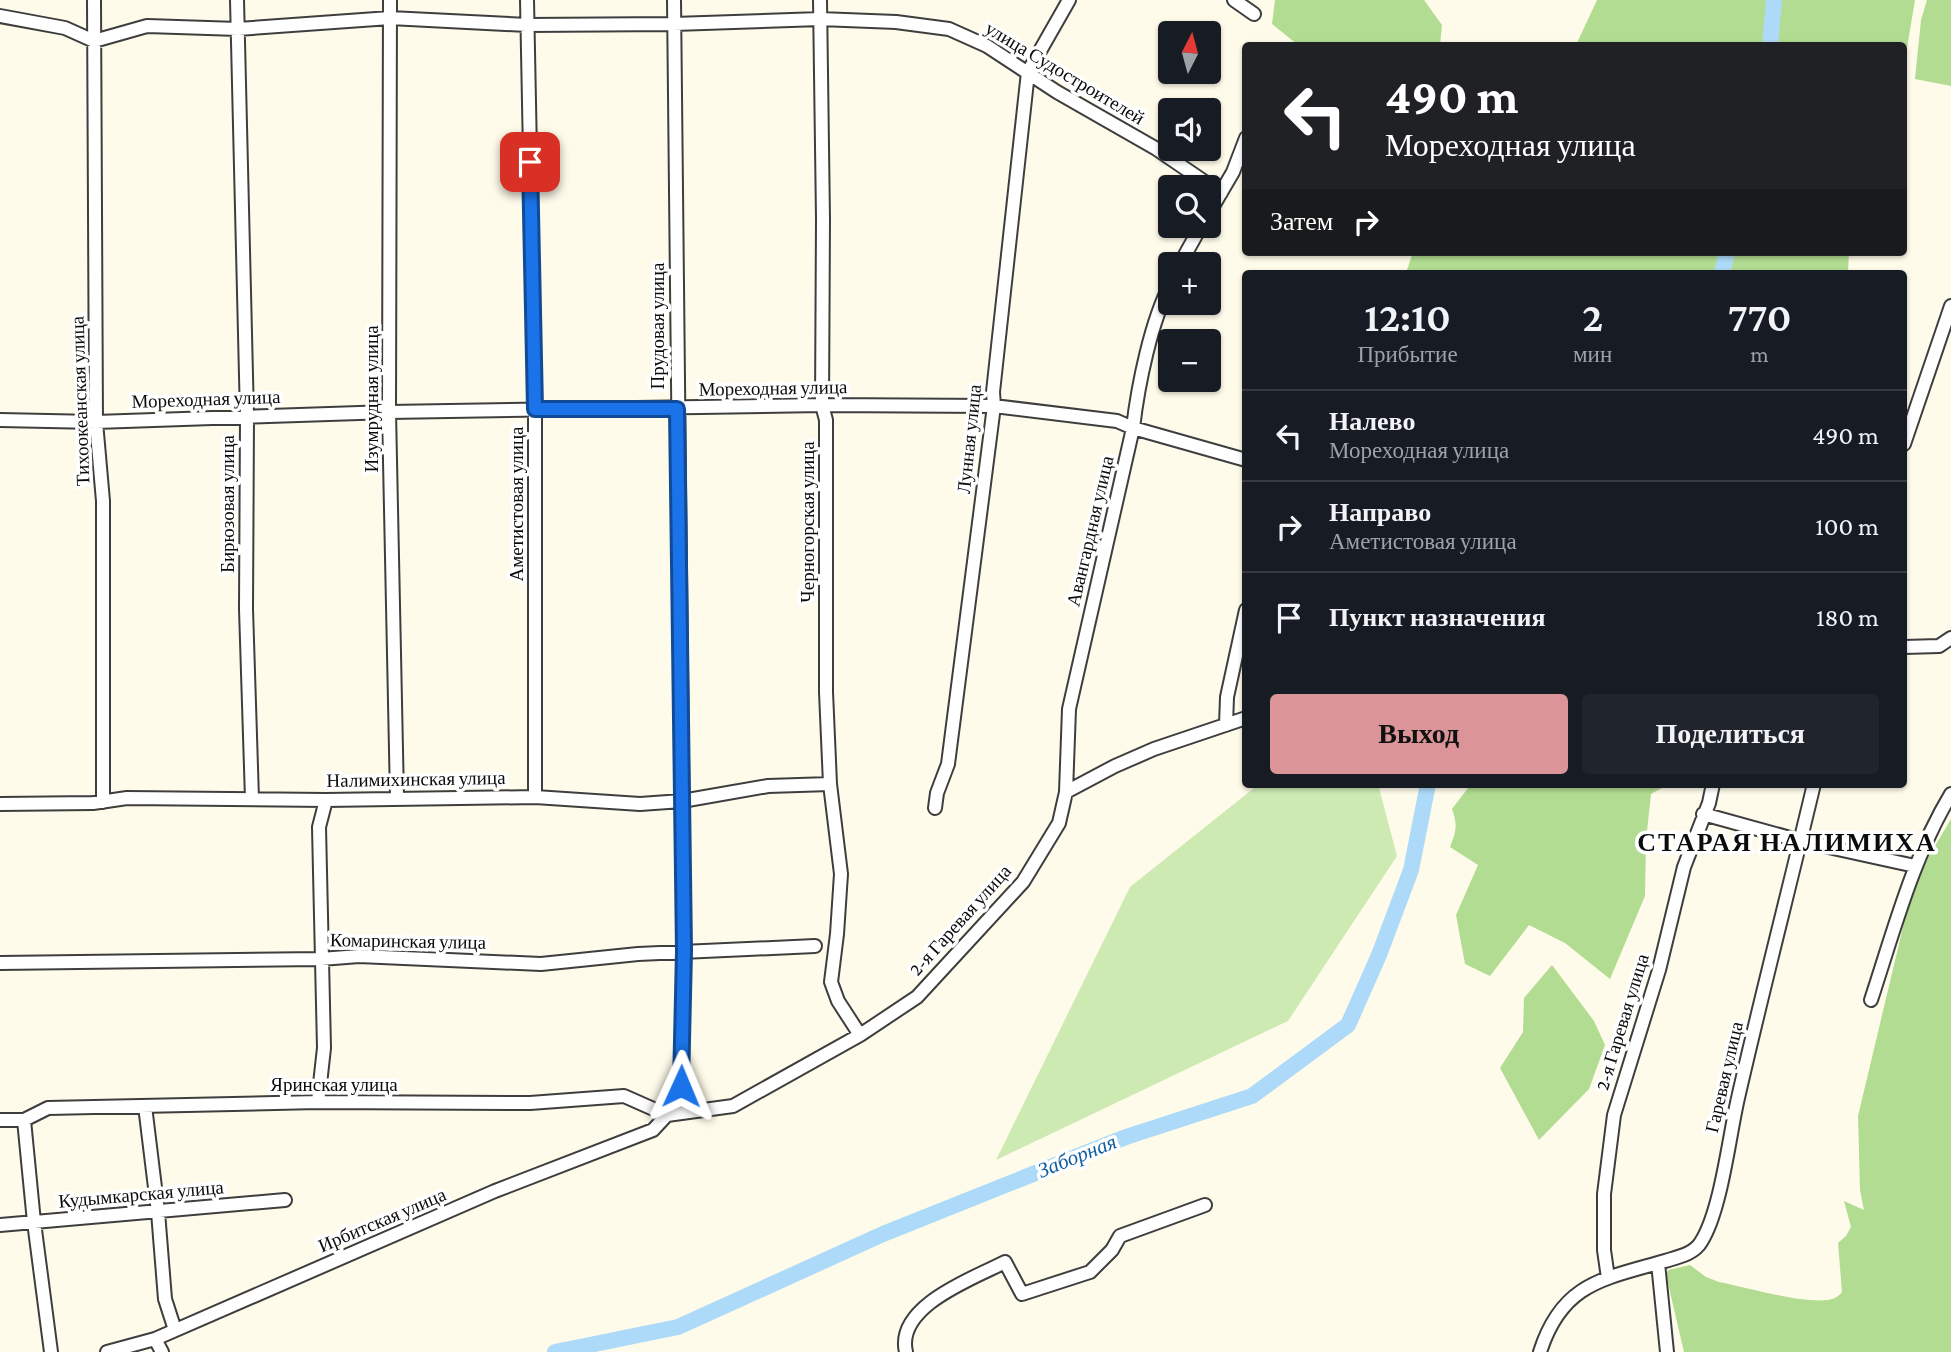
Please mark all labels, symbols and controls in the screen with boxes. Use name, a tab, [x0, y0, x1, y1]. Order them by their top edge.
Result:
street label: улица Судостроителей	[982, 17, 1148, 129]
north arrow	[1158, 21, 1222, 84]
map controls	[1158, 21, 1221, 392]
text: 490 m	[1385, 69, 1519, 124]
icon: left	[1270, 70, 1361, 161]
button: sound	[1158, 98, 1221, 161]
text: Мореходная улица	[1385, 127, 1636, 163]
pin	[500, 132, 560, 192]
icon: arrive	[511, 143, 549, 181]
button: search	[1158, 175, 1221, 238]
icon: right	[1347, 203, 1385, 241]
text: Затем	[1270, 207, 1333, 236]
button: +	[1158, 252, 1221, 315]
street label: Прудовая улица	[647, 262, 668, 389]
text: 12:10	[1364, 293, 1451, 340]
text: 2	[1582, 293, 1603, 340]
text: 770	[1728, 293, 1792, 340]
street label: Тихоокеанская улица	[67, 315, 93, 486]
street label: Изумрудная улица	[361, 325, 382, 473]
button: −	[1158, 329, 1221, 392]
text: Прибытие	[1357, 341, 1458, 367]
text: мин	[1573, 341, 1612, 367]
text: m	[1750, 341, 1769, 367]
street label: Мореходная улица	[698, 376, 848, 400]
street label: Лунная улица	[953, 383, 985, 495]
street label: Мореходная улица	[131, 386, 281, 412]
text: Налево	[1329, 407, 1415, 436]
icon: left	[1270, 417, 1308, 455]
text: 490 m	[1812, 421, 1879, 450]
street label: Аметистовая улица	[506, 426, 527, 582]
street label: Бирюзовая улица	[217, 434, 238, 573]
text: Мореходная улица	[1329, 437, 1509, 463]
street label: Черногорская улица	[797, 441, 818, 603]
street label: Авангардная улица	[1062, 453, 1118, 608]
text: Направо	[1329, 498, 1431, 527]
icon: right	[1270, 508, 1308, 546]
text: 100 m	[1815, 512, 1879, 541]
text: Аметистовая улица	[1329, 528, 1517, 554]
icon: arrive	[1270, 599, 1308, 637]
text: Пункт назначения	[1329, 603, 1546, 632]
text: 180 m	[1816, 603, 1879, 632]
button: Выход	[1270, 694, 1568, 774]
button: Поделиться	[1582, 694, 1879, 774]
street label: Налимихинская улица	[326, 767, 506, 791]
district label: СТАРАЯ НАЛИМИХА	[1637, 828, 1937, 857]
street label: 2-я Гаревая улица	[905, 860, 1016, 980]
street label: Комаринская улица	[330, 929, 487, 953]
street label: 2-я Гаревая улица	[1591, 951, 1653, 1093]
street label: Гаревая улица	[1701, 1019, 1747, 1135]
position arrow	[644, 1049, 718, 1123]
street label: Яринская улица	[270, 1074, 398, 1095]
water label: Заборная	[1034, 1129, 1120, 1183]
street label: Кудымкарская улица	[57, 1176, 225, 1212]
street label: Ирбитская улица	[315, 1183, 450, 1256]

